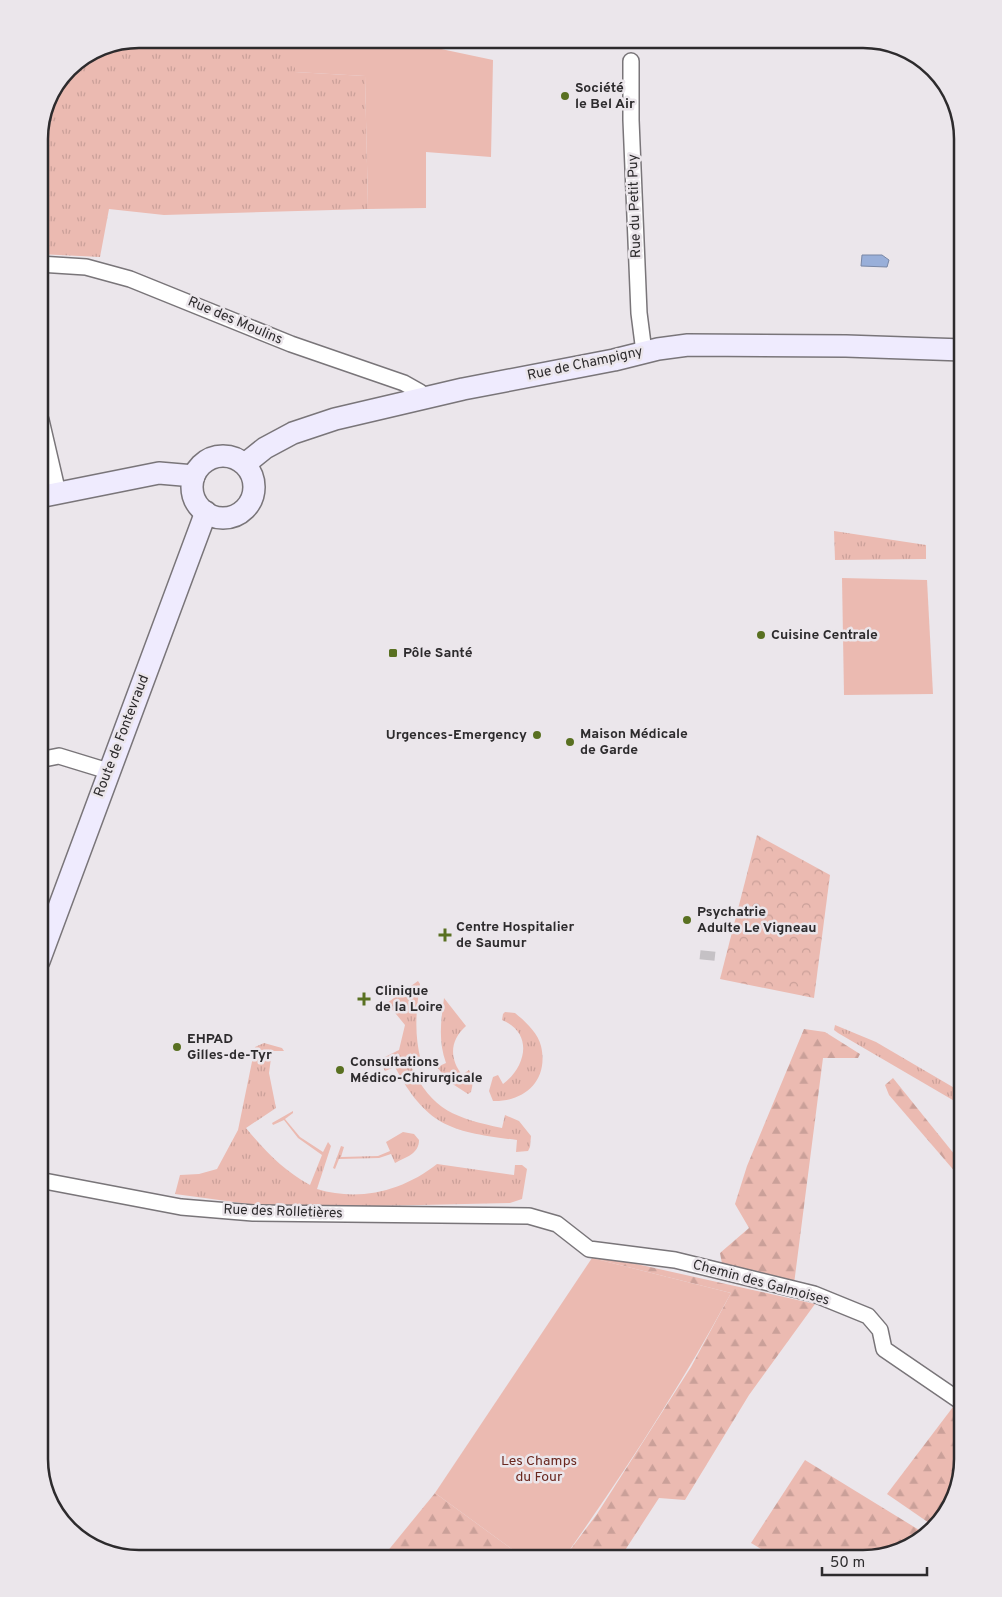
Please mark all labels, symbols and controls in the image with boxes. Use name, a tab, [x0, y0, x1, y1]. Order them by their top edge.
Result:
place label: Société le Bel Air	[575, 80, 635, 113]
marker: Société le Bel Air	[559, 90, 571, 102]
street label: Rue du Petit Puy	[625, 154, 645, 258]
street label: Rue des Moulins	[185, 293, 285, 349]
street label: Rue de Champigny	[526, 343, 644, 385]
place label: Cuisine Centrale	[771, 627, 878, 644]
marker: Cuisine Centrale	[755, 629, 767, 641]
place label: Pôle Santé	[403, 645, 473, 662]
marker: Pôle Santé	[387, 647, 399, 659]
street label: Route de Fontevraud	[91, 673, 153, 799]
place label: Maison Médicale de Garde	[580, 726, 688, 759]
place label: Urgences-Emergency	[386, 727, 527, 744]
marker: Urgences-Emergency	[531, 729, 543, 741]
marker: Maison Médicale de Garde	[564, 736, 576, 748]
place label: Psychatrie Adulte Le Vigneau	[697, 904, 817, 937]
marker: Psychatrie Adulte Le Vigneau	[681, 914, 693, 926]
place label: Centre Hospitalier de Saumur	[456, 919, 574, 952]
marker: Centre Hospitalier de Saumur	[438, 928, 452, 942]
place label: Clinique de la Loire	[375, 983, 443, 1016]
marker: Clinique de la Loire	[357, 992, 371, 1006]
place label: EHPAD Gilles-de-Tyr	[187, 1031, 272, 1064]
marker: EHPAD Gilles-de-Tyr	[171, 1041, 183, 1053]
place label: Consultations Médico-Chirurgicale	[350, 1054, 483, 1087]
marker: Consultations Médico-Chirurgicale	[334, 1064, 346, 1076]
street label: Rue des Rolletières	[223, 1201, 343, 1223]
street label: Chemin des Galmoises	[691, 1257, 831, 1309]
park label: Les Champs du Four	[501, 1453, 577, 1486]
scale bar	[822, 1544, 927, 1576]
text: 50 m	[830, 1554, 865, 1573]

